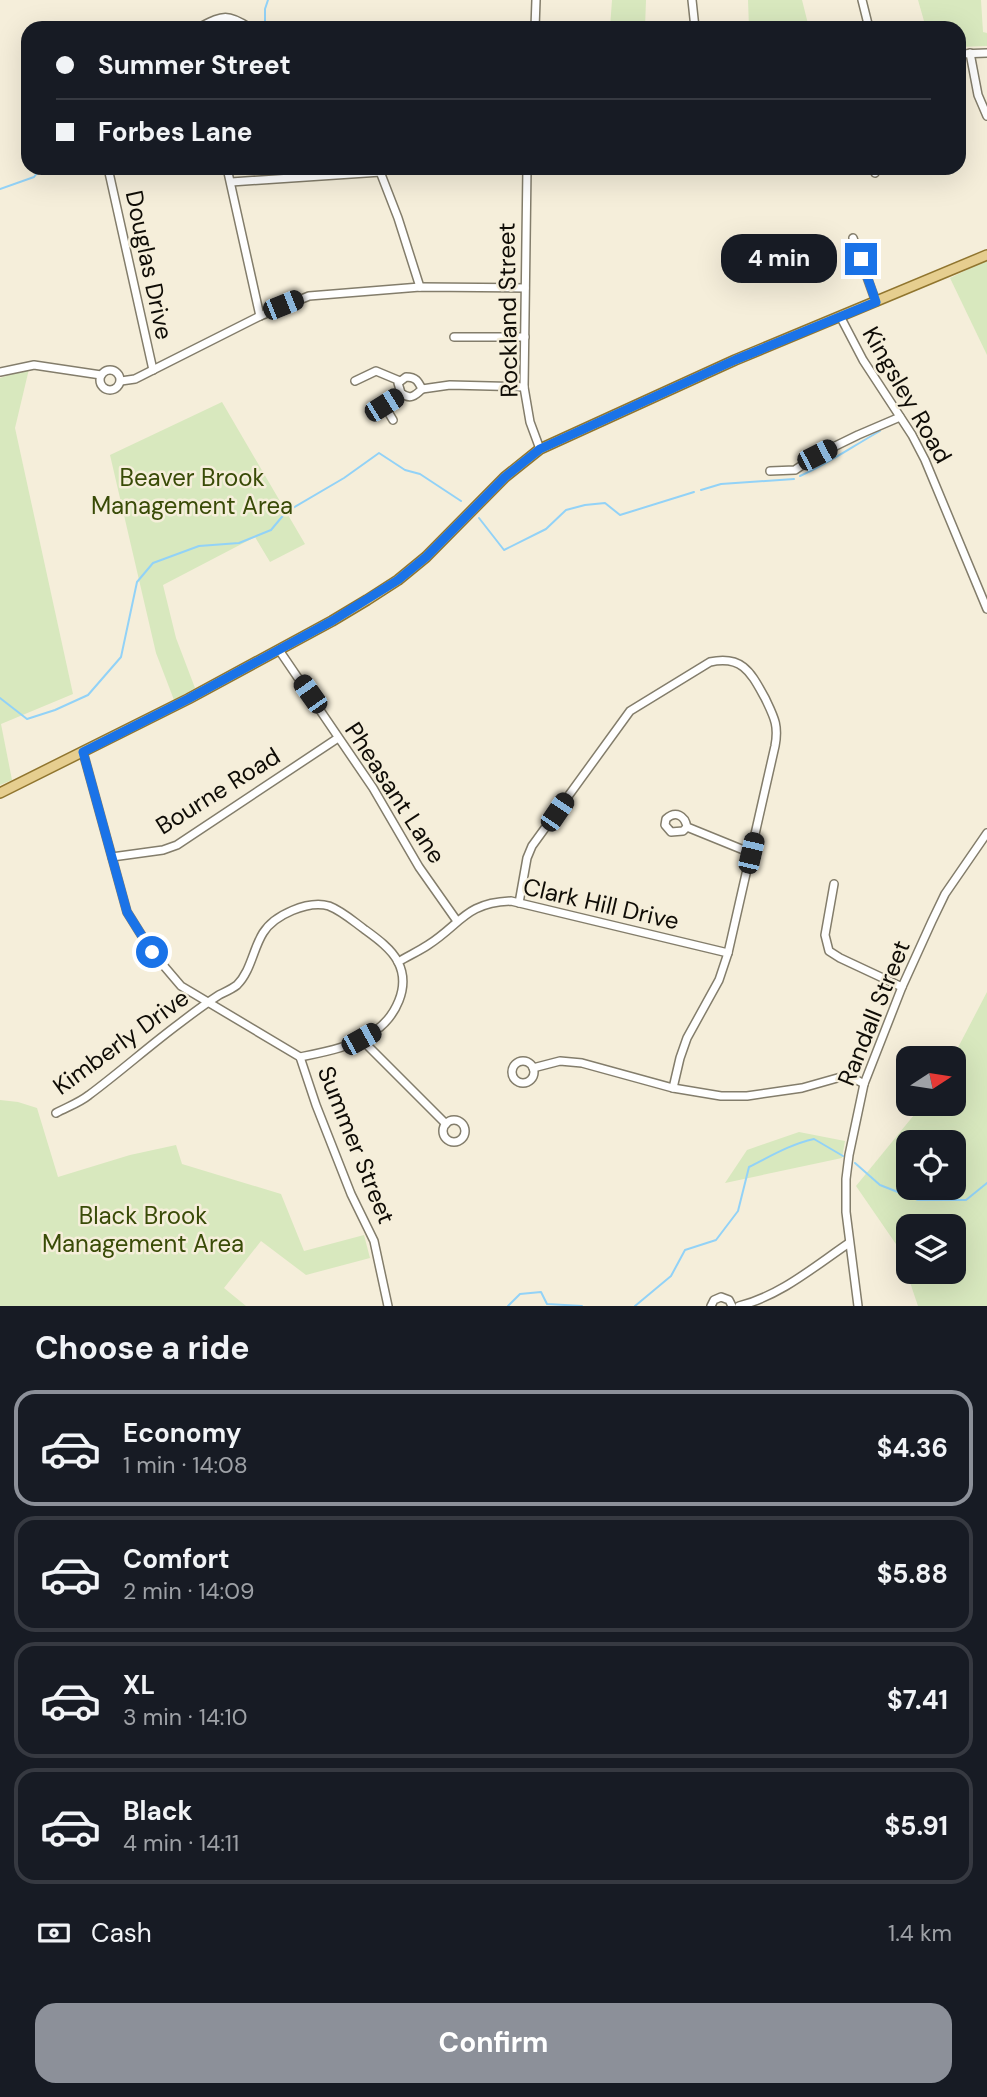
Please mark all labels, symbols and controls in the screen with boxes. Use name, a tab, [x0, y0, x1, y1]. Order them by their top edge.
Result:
text: Summer Street	[98, 48, 291, 82]
text: Forbes Lane	[98, 115, 252, 149]
street label: Douglas Drive	[119, 188, 180, 342]
street label: Rockland Street	[490, 222, 525, 398]
callout: 4 min	[721, 234, 836, 284]
text: 4 min	[748, 243, 810, 273]
route end	[845, 243, 877, 275]
car	[260, 287, 307, 323]
street label: Kingsley Road	[856, 321, 959, 469]
car	[361, 385, 408, 425]
car	[794, 436, 841, 474]
park label: Beaver Brook Management Area	[91, 462, 293, 521]
car	[290, 671, 331, 717]
street label: Pheasant Lane	[338, 716, 453, 869]
street label: Bourne Road	[150, 740, 286, 841]
car	[537, 789, 578, 835]
car	[737, 830, 766, 876]
street label: Clark Hill Drive	[520, 871, 682, 936]
route start	[136, 936, 168, 968]
street label: Randall Street	[830, 936, 917, 1090]
street label: Kimberly Drive	[47, 982, 195, 1101]
car	[338, 1020, 385, 1058]
north arrow	[896, 1046, 966, 1116]
map controls	[896, 1046, 966, 1284]
street label: Summer Street	[311, 1061, 402, 1228]
button: locate	[896, 1130, 966, 1200]
park label: Black Brook Management Area	[42, 1200, 244, 1259]
button: layers	[896, 1214, 966, 1284]
text: Choose a ride	[35, 1327, 250, 1369]
text: Economy	[123, 1416, 241, 1450]
icon: car	[39, 1417, 102, 1480]
text: $4.36	[877, 1431, 948, 1465]
text: 1 min · 14:08	[123, 1450, 248, 1480]
text: Comfort	[123, 1542, 229, 1576]
icon: car	[39, 1543, 102, 1606]
text: $5.88	[877, 1557, 948, 1591]
text: 2 min · 14:09	[123, 1576, 254, 1606]
text: XL	[123, 1668, 155, 1702]
icon: car	[39, 1669, 102, 1732]
text: $7.41	[887, 1683, 948, 1717]
text: 3 min · 14:10	[123, 1702, 247, 1732]
text: Black	[123, 1794, 193, 1828]
icon: car	[39, 1795, 102, 1858]
text: $5.91	[885, 1809, 948, 1843]
text: 4 min · 14:11	[123, 1828, 239, 1858]
icon: cash	[35, 1914, 73, 1952]
text: Cash	[91, 1916, 152, 1950]
text: 1.4 km	[888, 1918, 952, 1948]
button: Confirm	[35, 2003, 952, 2083]

